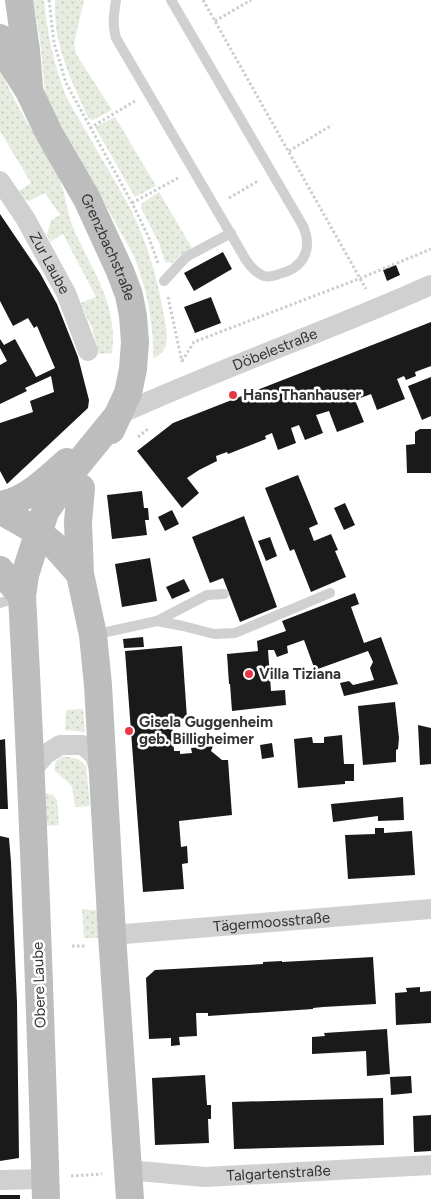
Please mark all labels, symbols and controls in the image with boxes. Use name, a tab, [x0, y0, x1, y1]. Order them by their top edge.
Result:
street label: Grenzbachstraße	[77, 191, 139, 302]
street label: Zur Laube	[26, 229, 74, 297]
street label: Döbelestraße	[230, 325, 320, 374]
place label: Hans Thanhauser	[243, 386, 362, 404]
marker: Hans Thanhauser	[227, 389, 239, 401]
place label: Villa Tiziana	[259, 665, 341, 683]
marker: Villa Tiziana	[243, 668, 255, 680]
place label: Gisela Guggenheim geb. Billigheimer	[139, 713, 273, 748]
marker: Gisela Guggenheim geb. Billigheimer	[123, 725, 135, 737]
street label: Tägermoosstraße	[212, 908, 331, 936]
street label: Obere Laube	[28, 942, 50, 1028]
street label: Talgartenstraße	[226, 1161, 331, 1185]

